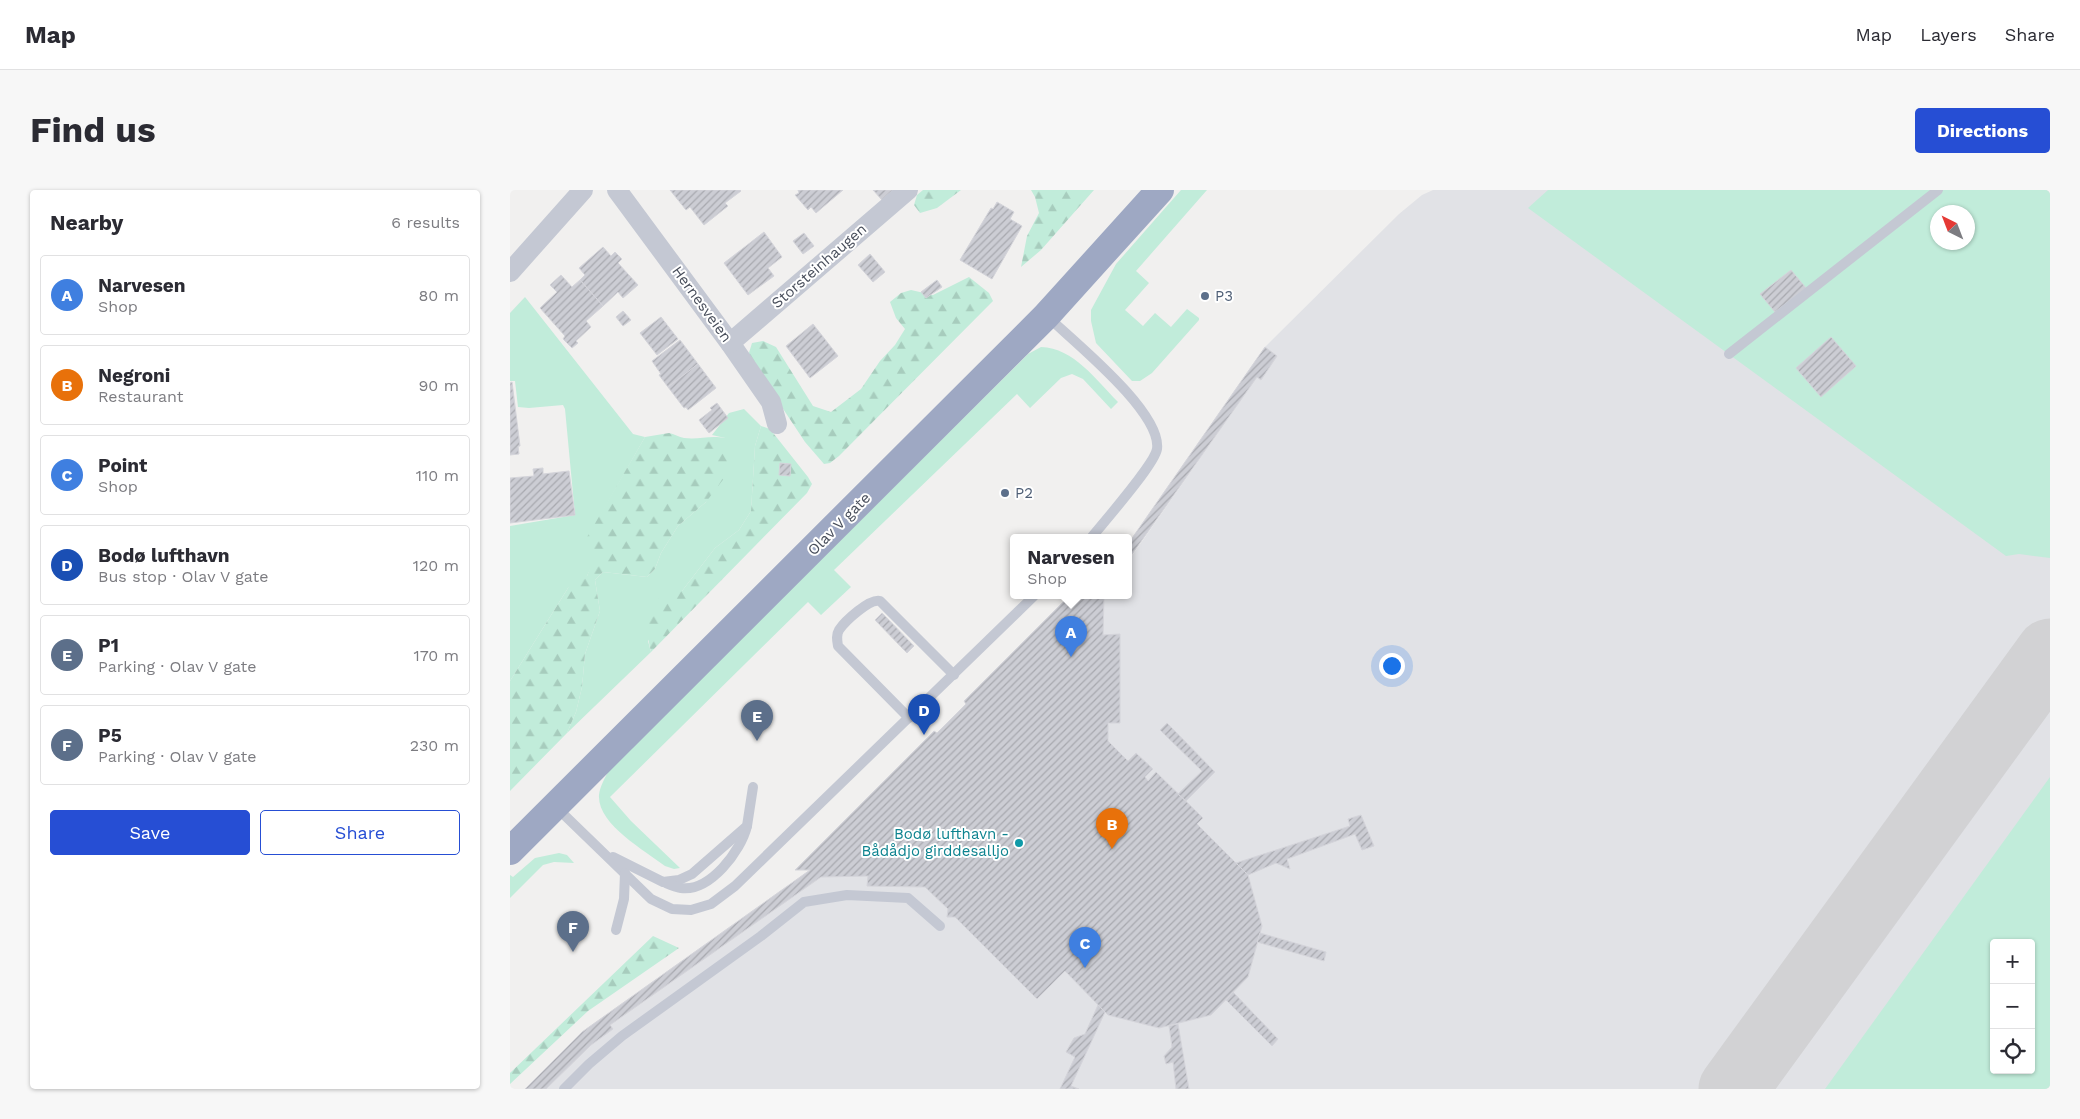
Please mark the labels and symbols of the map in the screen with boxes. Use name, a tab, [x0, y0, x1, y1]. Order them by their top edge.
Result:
north arrow	[1930, 205, 1975, 250]
street label: Storsteinhaugen	[768, 220, 870, 312]
street label: Hernesveien	[668, 262, 736, 346]
place label: P3	[1215, 287, 1233, 305]
marker: P3	[1199, 290, 1211, 302]
place label: P2	[1015, 484, 1033, 502]
marker: P2	[999, 487, 1011, 499]
street label: Olav V gate	[804, 489, 874, 559]
pin: A	[1055, 616, 1087, 657]
your location	[1379, 653, 1405, 679]
pin: D	[908, 694, 940, 735]
pin: E	[741, 700, 773, 741]
pin: B	[1096, 808, 1128, 849]
place label: Bodø lufthavn - Bådådjo girddesalljo	[861, 825, 1009, 860]
marker: Bodø lufthavn - Bådådjo girddesalljo	[1013, 837, 1025, 849]
pin: F	[557, 911, 589, 952]
pin: C	[1069, 927, 1101, 968]

